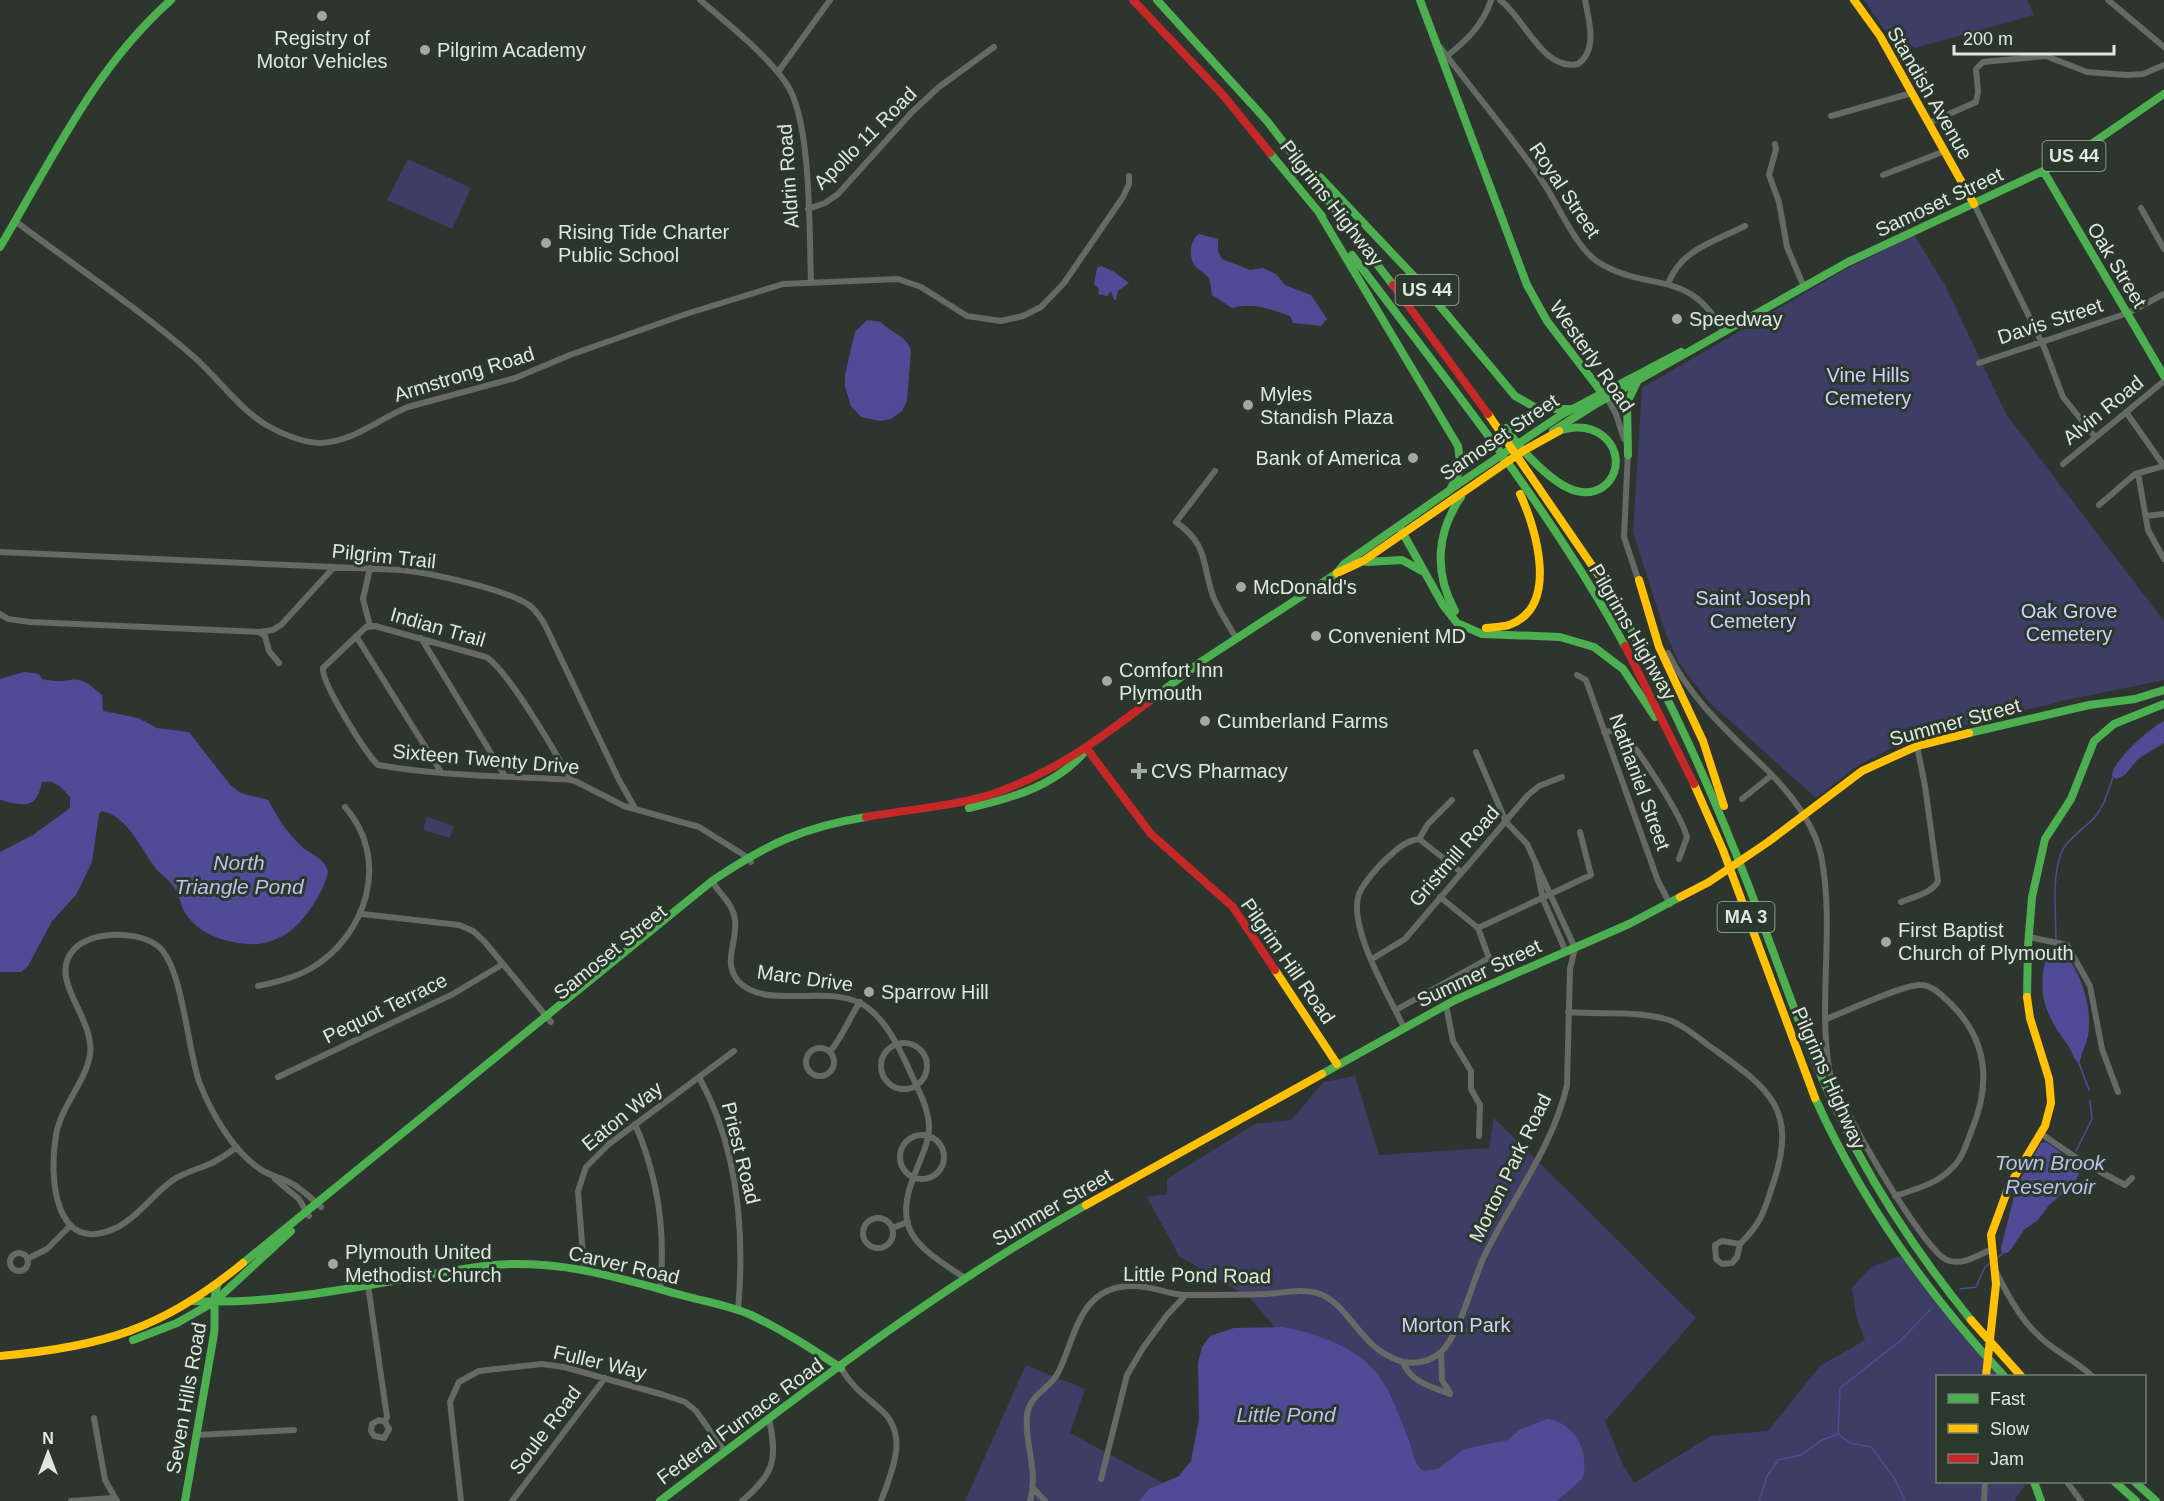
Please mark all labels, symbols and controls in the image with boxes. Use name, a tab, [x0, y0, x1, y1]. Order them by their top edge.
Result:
marker: Registry of Motor Vehicles	[315, 9, 329, 23]
scale bar	[1954, 18, 2114, 56]
street label: Standish Avenue	[1883, 23, 1977, 163]
place label: Registry of Motor Vehicles	[256, 27, 388, 72]
text: 200 m	[1963, 29, 2013, 49]
place label: Pilgrim Academy	[437, 39, 586, 61]
marker: Pilgrim Academy	[418, 43, 432, 57]
street label: Apollo 11 Road	[809, 82, 921, 194]
street label: Aldrin Road	[773, 123, 803, 229]
street label: Pilgrims Highway	[1276, 136, 1388, 270]
street label: Royal Street	[1525, 138, 1605, 242]
road number: US 44	[2042, 141, 2106, 171]
street label: Samoset Street	[1872, 163, 2007, 241]
street label: Oak Street	[2083, 218, 2151, 312]
place label: Rising Tide Charter Public School	[558, 221, 730, 266]
marker: Rising Tide Charter Public School	[539, 236, 553, 250]
road number: US 44	[1396, 275, 1458, 305]
street label: Davis Street	[1995, 294, 2106, 348]
street label: Westerly Road	[1545, 296, 1639, 416]
place label: Speedway	[1689, 308, 1782, 330]
marker: Speedway	[1670, 312, 1684, 326]
street label: Armstrong Road	[391, 342, 537, 406]
park label: Vine Hills Cemetery	[1825, 364, 1911, 409]
street label: Alvin Road	[2058, 371, 2148, 449]
place label: Myles Standish Plaza	[1260, 383, 1394, 428]
street label: Samoset Street	[1436, 389, 1563, 485]
marker: Myles Standish Plaza	[1241, 398, 1255, 412]
place label: Bank of America	[1255, 447, 1402, 469]
marker: Bank of America	[1406, 451, 1420, 465]
street label: Pilgrim Trail	[331, 540, 437, 572]
street label: Pilgrims Highway	[1585, 560, 1681, 704]
place label: McDonald's	[1253, 576, 1357, 598]
marker: McDonald's	[1234, 580, 1248, 594]
park label: Saint Joseph Cemetery	[1695, 587, 1811, 632]
park label: Oak Grove Cemetery	[2021, 600, 2117, 645]
street label: Indian Trail	[388, 603, 488, 651]
place label: Convenient MD	[1328, 625, 1466, 647]
marker: Convenient MD	[1309, 629, 1323, 643]
place label: Comfort Inn Plymouth	[1119, 659, 1223, 704]
marker: Comfort Inn Plymouth	[1100, 674, 1114, 688]
street label: Summer Street	[1887, 694, 2023, 750]
place label: Cumberland Farms	[1217, 710, 1388, 732]
street label: Nathaniel Street	[1605, 711, 1675, 854]
marker: Cumberland Farms	[1198, 714, 1212, 728]
street label: Sixteen Twenty Drive	[392, 740, 580, 778]
place label: CVS Pharmacy	[1151, 760, 1288, 782]
marker: CVS Pharmacy	[1132, 764, 1146, 778]
street label: Gristmill Road	[1405, 801, 1503, 911]
water label: North Triangle Pond	[174, 851, 305, 898]
street label: Pilgrim Hill Road	[1237, 894, 1339, 1028]
street label: Samoset Street	[550, 900, 671, 1004]
road number: MA 3	[1718, 902, 1774, 932]
place label: First Baptist Church of Plymouth	[1898, 919, 2074, 964]
street label: Summer Street	[1413, 934, 1545, 1011]
marker: First Baptist Church of Plymouth	[1879, 935, 1893, 949]
street label: Marc Drive	[756, 960, 854, 996]
street label: Pequot Terrace	[319, 968, 451, 1048]
place label: Sparrow Hill	[881, 981, 989, 1003]
marker: Sparrow Hill	[862, 985, 876, 999]
street label: Pilgrims Highway	[1788, 1003, 1870, 1153]
street label: Eaton Way	[577, 1077, 667, 1155]
street label: Morton Park Road	[1465, 1090, 1555, 1246]
street label: Priest Road	[718, 1100, 764, 1206]
water label: Town Brook Reservoir	[1995, 1151, 2107, 1198]
street label: Summer Street	[988, 1164, 1116, 1250]
place label: Plymouth United Methodist Church	[345, 1241, 502, 1286]
street label: Carver Road	[566, 1242, 682, 1288]
marker: Plymouth United Methodist Church	[326, 1257, 340, 1271]
street label: Little Pond Road	[1123, 1263, 1271, 1287]
park label: Morton Park	[1402, 1314, 1511, 1336]
street label: Seven Hills Road	[162, 1321, 210, 1475]
street label: Fuller Way	[551, 1341, 649, 1383]
street label: Federal Furnace Road	[653, 1353, 827, 1489]
legend	[1936, 1375, 2146, 1483]
street label: Soule Road	[505, 1382, 585, 1478]
text: Fast	[1990, 1389, 2025, 1409]
water label: Little Pond	[1236, 1403, 1337, 1426]
text: Slow	[1990, 1419, 2030, 1439]
north arrow	[18, 1423, 78, 1483]
text: N	[42, 1430, 54, 1447]
text: Jam	[1990, 1449, 2024, 1469]

